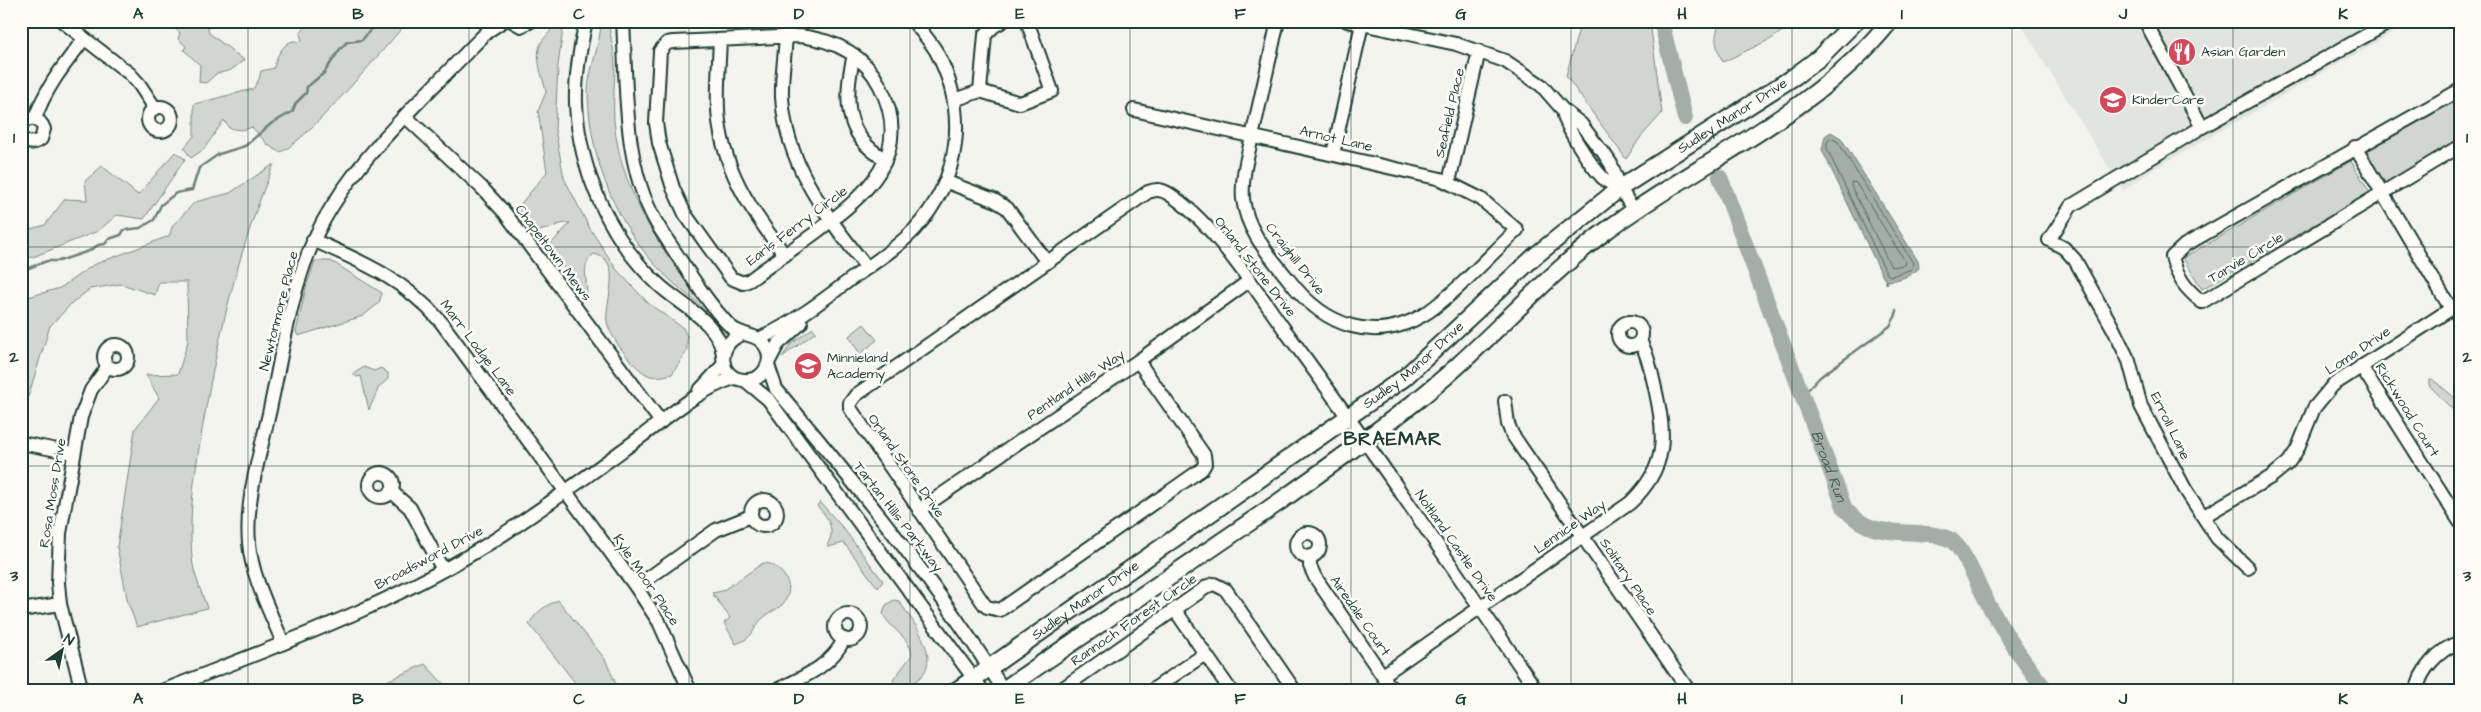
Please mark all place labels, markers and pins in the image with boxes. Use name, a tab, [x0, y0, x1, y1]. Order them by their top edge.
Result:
restaurant icon: Asian Garden	[2167, 37, 2197, 67]
place label: Asian Garden	[2201, 42, 2285, 62]
school or university icon: KinderCare	[2098, 85, 2128, 115]
place label: KinderCare	[2132, 90, 2205, 110]
place label: Minnieland Academy	[827, 348, 888, 384]
school or university icon: Minnieland Academy	[793, 351, 823, 381]

